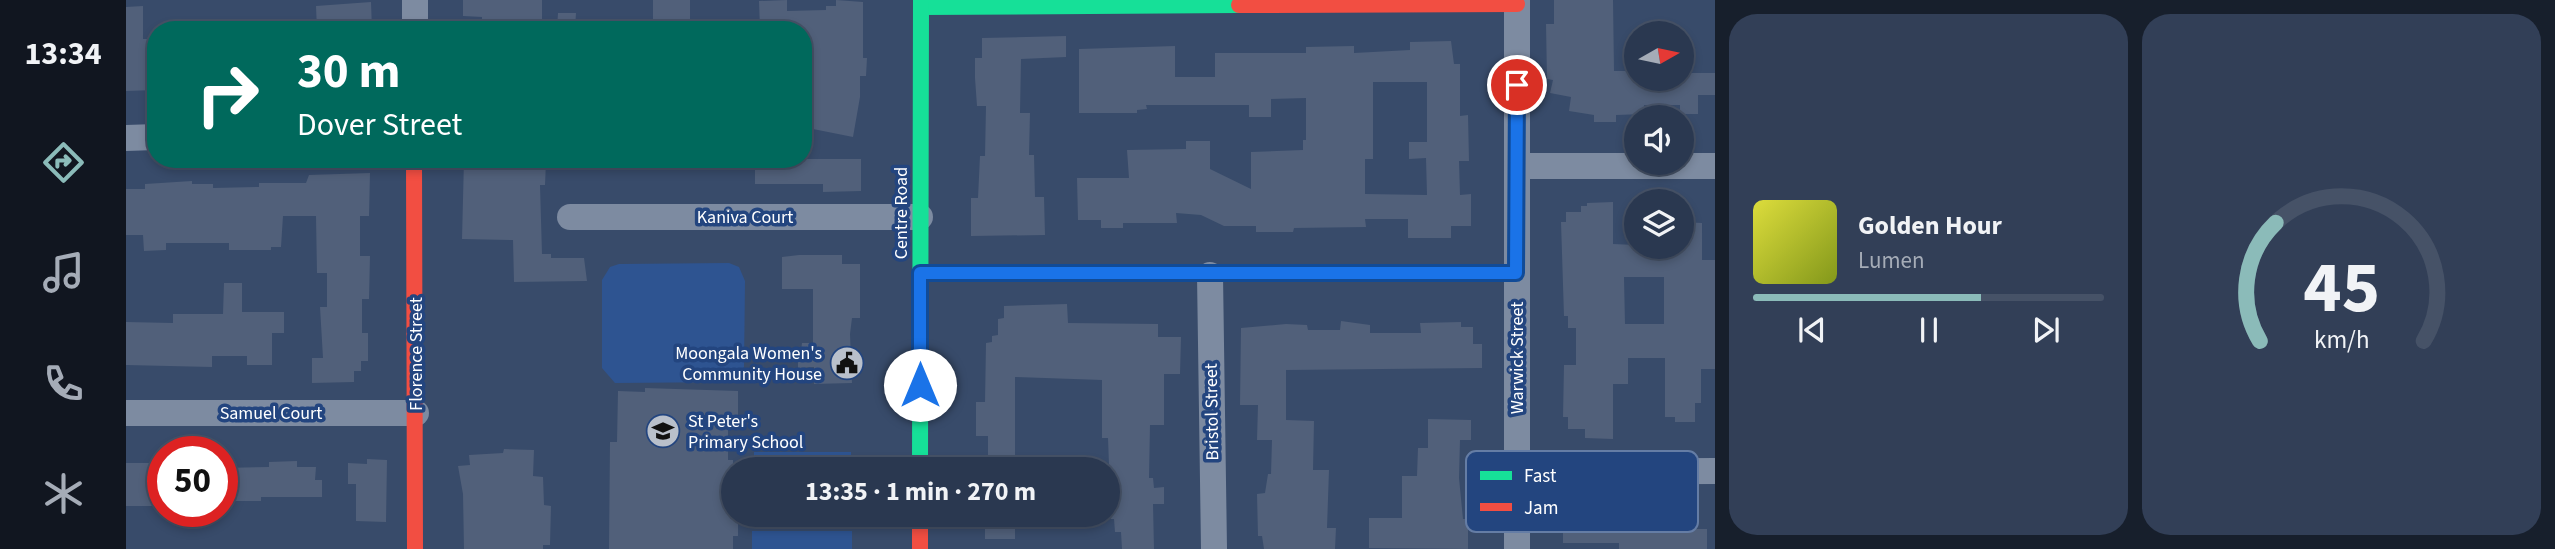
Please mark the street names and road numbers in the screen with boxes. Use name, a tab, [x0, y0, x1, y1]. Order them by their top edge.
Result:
street label: Centre Road	[889, 167, 914, 259]
street label: Kaniva Court	[697, 205, 793, 230]
street label: Florence Street	[404, 297, 429, 411]
street label: Warwick Street	[1505, 302, 1530, 414]
street label: Bristol Street	[1199, 363, 1225, 461]
street label: Samuel Court	[220, 401, 322, 426]

